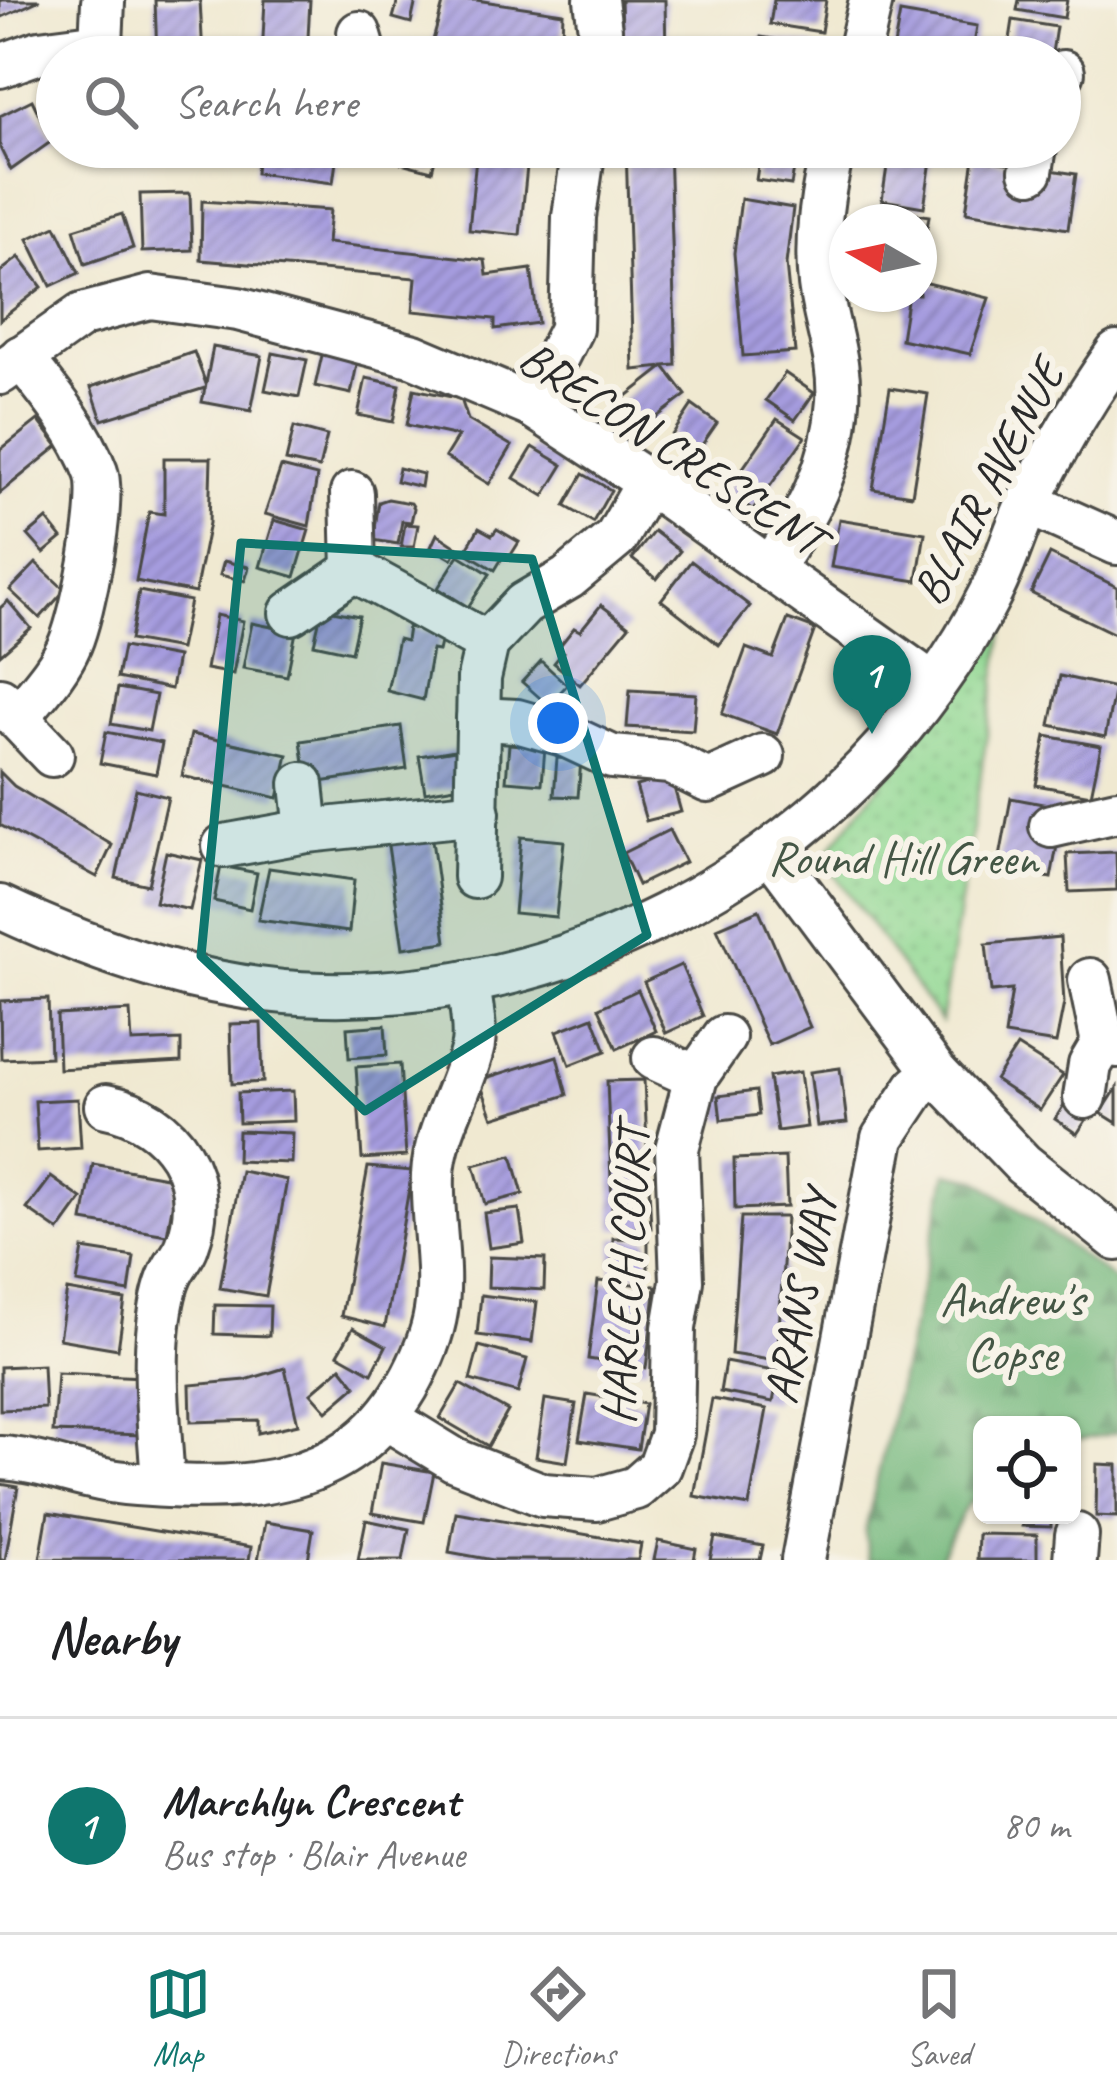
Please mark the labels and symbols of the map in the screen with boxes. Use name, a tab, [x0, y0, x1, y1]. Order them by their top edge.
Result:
north arrow	[829, 204, 937, 312]
street label: BRECON CRESCENT	[508, 327, 844, 574]
street label: BLAIR AVENUE	[898, 344, 1080, 615]
pin: 1	[833, 635, 911, 734]
your location	[528, 693, 588, 753]
park label: Round Hill Green	[768, 828, 1040, 888]
street label: HARLECH COURT	[587, 1114, 663, 1425]
street label: ARANS WAY	[750, 1179, 851, 1408]
park label: Andrew's Copse	[940, 1269, 1089, 1384]

